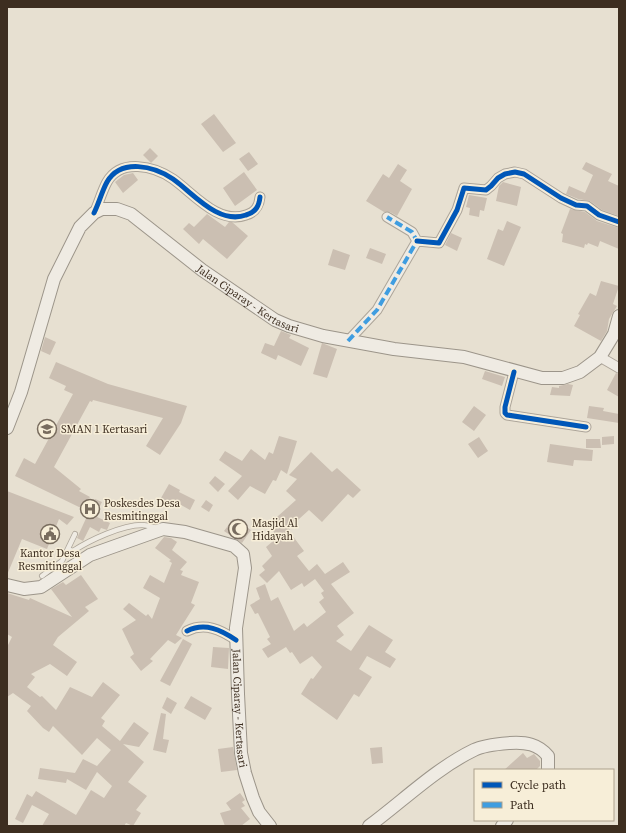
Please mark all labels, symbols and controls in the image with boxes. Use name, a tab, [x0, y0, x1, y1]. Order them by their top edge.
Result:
street label: Jalan Ciparay - Kertasari	[192, 261, 301, 337]
school or university icon: SMAN 1 Kertasari	[36, 418, 58, 440]
place label: SMAN 1 Kertasari	[61, 422, 147, 437]
place label: Poskesdes Desa Resmitinggal	[104, 496, 181, 524]
hospital icon: Poskesdes Desa Resmitinggal	[79, 498, 101, 520]
place label: Masjid Al Hidayah	[252, 516, 298, 544]
mosque icon: Masjid Al Hidayah	[227, 518, 249, 540]
public building icon: Kantor Desa Resmitinggal	[39, 523, 61, 545]
place label: Kantor Desa Resmitinggal	[18, 546, 82, 574]
street label: Jalan Ciparay - Kertasari	[229, 648, 251, 769]
legend	[474, 769, 614, 821]
text: Cycle path	[510, 777, 566, 793]
text: Path	[510, 797, 534, 813]

